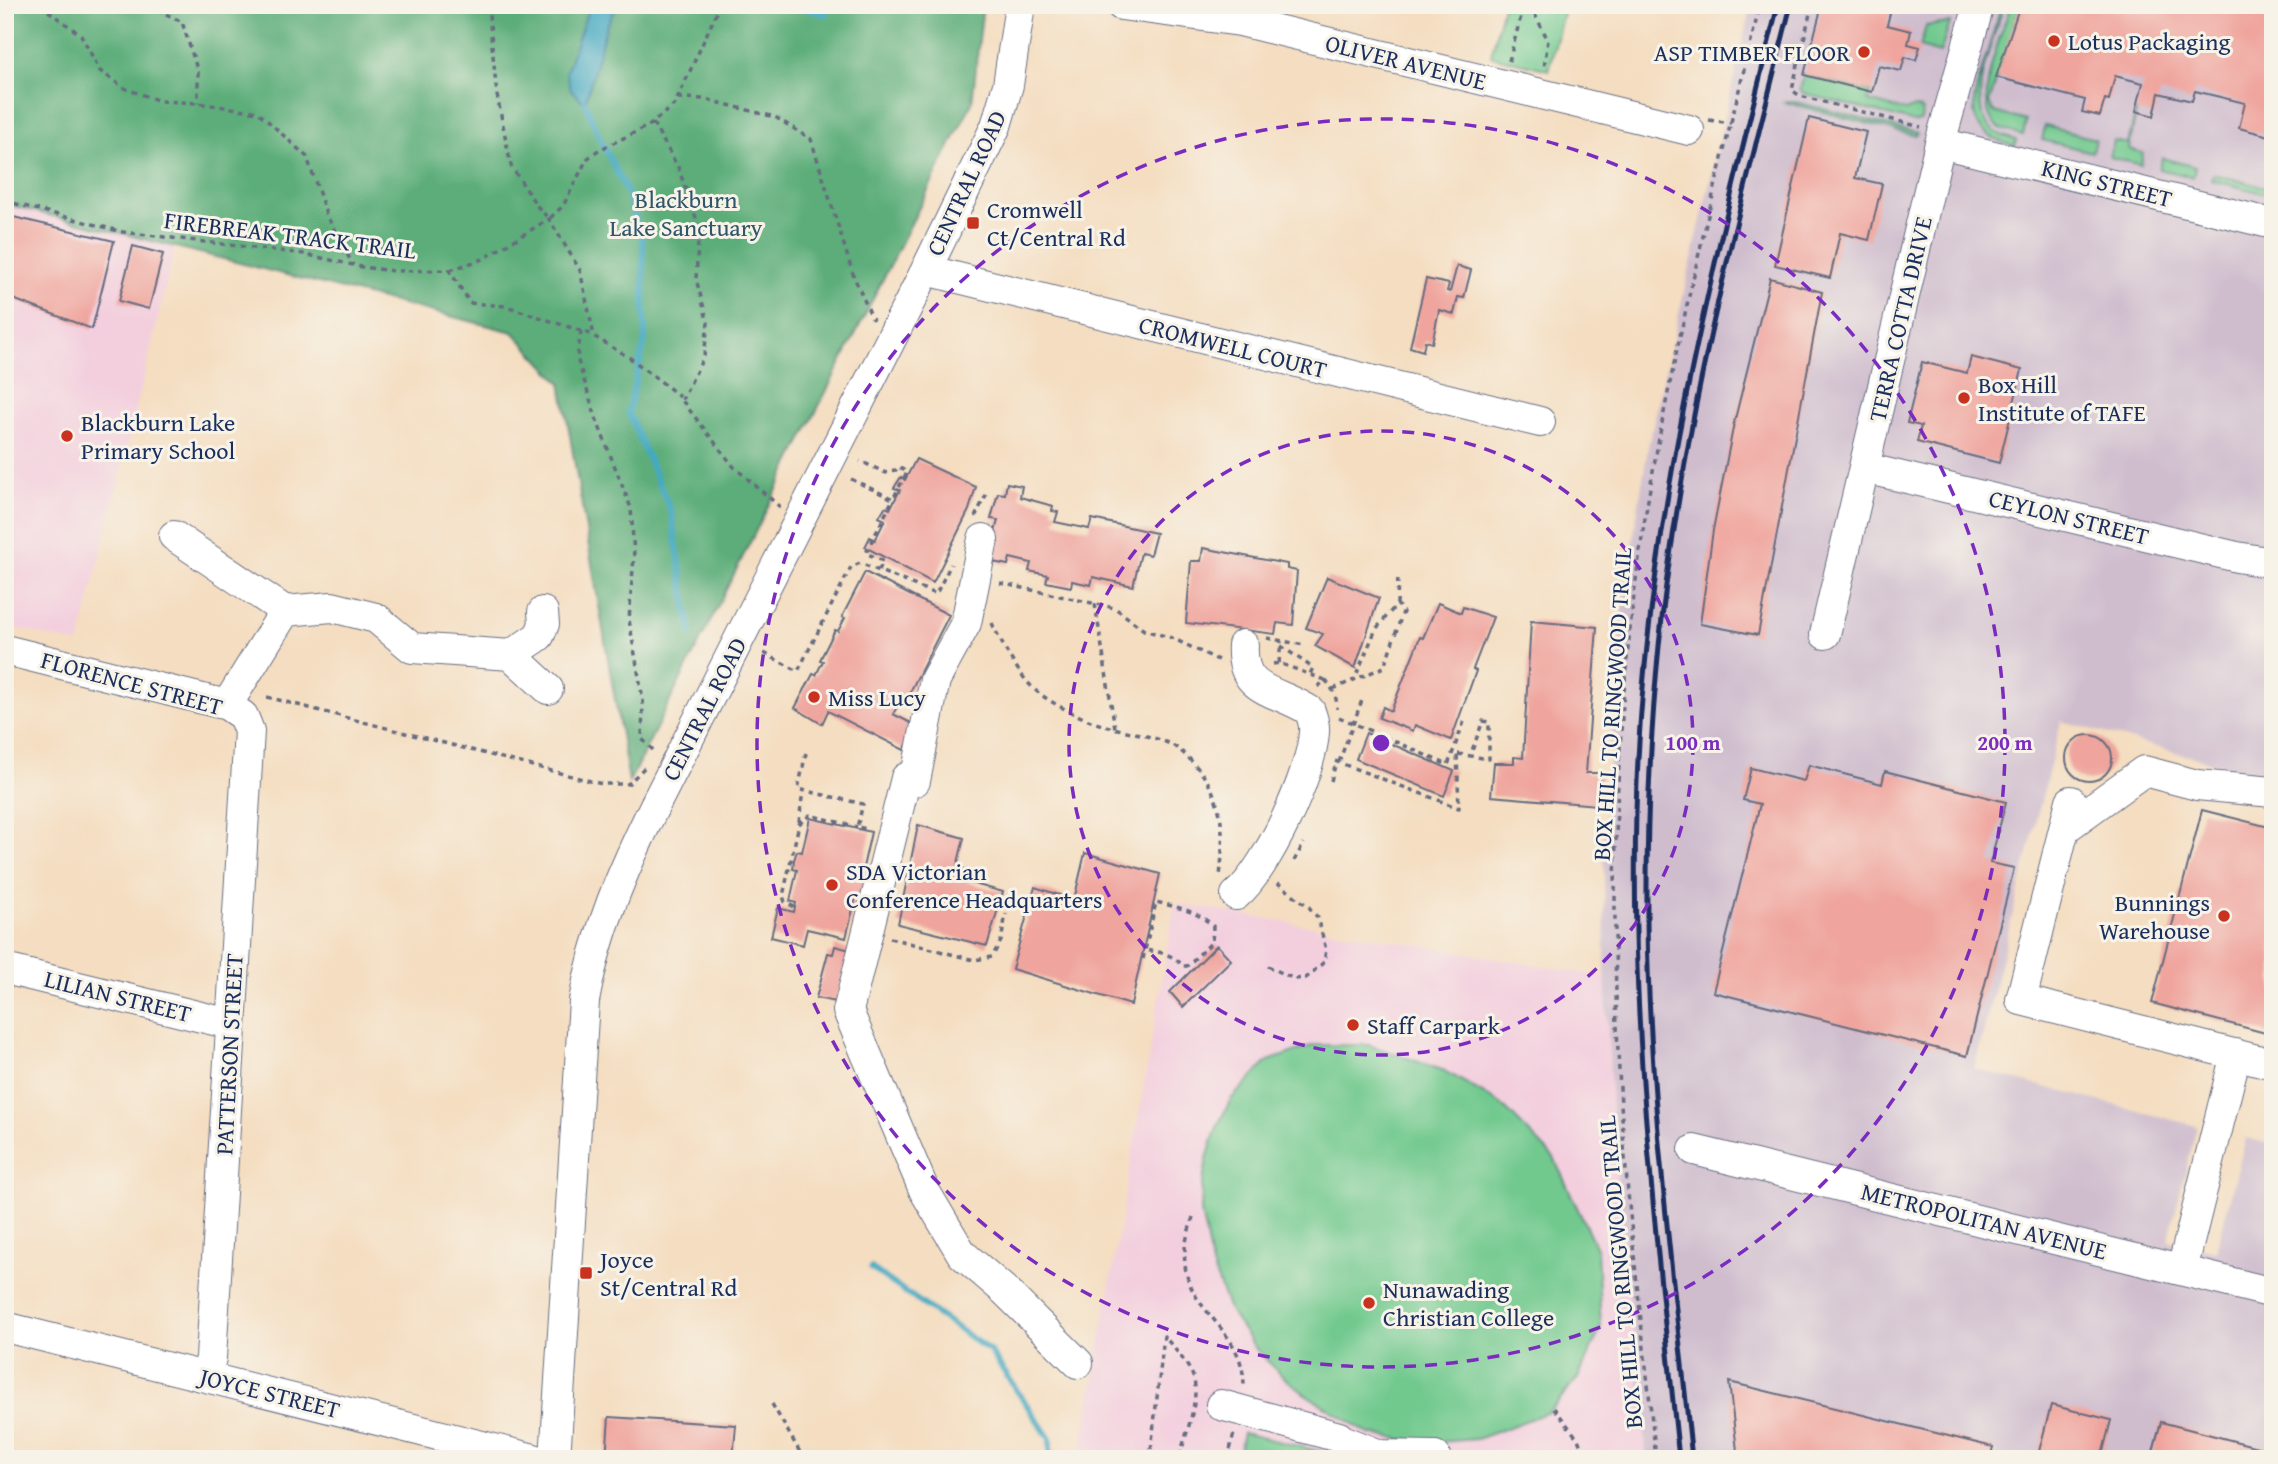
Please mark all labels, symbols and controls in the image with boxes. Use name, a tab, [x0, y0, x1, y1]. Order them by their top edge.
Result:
place label: Lotus Packaging	[2068, 24, 2230, 59]
street label: OLIVER AVENUE	[1322, 25, 1490, 99]
marker: Lotus Packaging	[2046, 33, 2062, 49]
place label: ASP TIMBER FLOOR	[1654, 35, 1850, 70]
marker: ASP TIMBER FLOOR	[1856, 44, 1872, 60]
street label: CENTRAL ROAD	[917, 105, 1015, 261]
street label: KING STREET	[2038, 150, 2176, 216]
park label: Blackburn Lake Sanctuary	[609, 182, 763, 245]
place label: Cromwell Ct/Central Rd	[987, 192, 1126, 255]
street label: FIREBREAK TRACK TRAIL	[162, 202, 418, 268]
street label: TERRA COTTA DRIVE	[1859, 213, 1941, 425]
marker: Cromwell Ct/Central Rd	[965, 215, 981, 231]
street label: CROMWELL COURT	[1135, 307, 1331, 387]
place label: Box Hill Institute of TAFE	[1978, 367, 2146, 430]
marker: Box Hill Institute of TAFE	[1956, 390, 1972, 406]
place label: Blackburn Lake Primary School	[81, 405, 236, 468]
marker: Blackburn Lake Primary School	[59, 428, 75, 444]
street label: CEYLON STREET	[1985, 480, 2153, 554]
street label: BOX HILL TO RINGWOOD TRAIL	[1584, 546, 1640, 862]
street label: CENTRAL ROAD	[653, 631, 755, 787]
street label: FLORENCE STREET	[37, 642, 227, 724]
place label: Miss Lucy	[828, 680, 926, 715]
marker: Miss Lucy	[806, 689, 822, 705]
text: 100 m	[1665, 727, 1721, 758]
text: 200 m	[1977, 727, 2033, 758]
centre of rings	[1369, 731, 1393, 755]
place label: SDA Victorian Conference Headquarters	[846, 854, 1103, 917]
marker: SDA Victorian Conference Headquarters	[824, 877, 840, 893]
place label: Bunnings Warehouse	[2099, 885, 2210, 948]
marker: Bunnings Warehouse	[2216, 908, 2232, 924]
street label: PATTERSON STREET	[206, 952, 252, 1156]
street label: LILIAN STREET	[41, 961, 195, 1031]
place label: Staff Carpark	[1367, 1008, 1501, 1043]
marker: Staff Carpark	[1345, 1017, 1361, 1033]
street label: BOX HILL TO RINGWOOD TRAIL	[1589, 1114, 1651, 1430]
street label: METROPOLITAN AVENUE	[1858, 1174, 2110, 1268]
place label: Joyce St/Central Rd	[597, 1242, 738, 1305]
marker: Joyce St/Central Rd	[578, 1265, 594, 1281]
place label: Nunawading Christian College	[1383, 1272, 1554, 1335]
marker: Nunawading Christian College	[1361, 1295, 1377, 1311]
street label: JOYCE STREET	[193, 1358, 344, 1427]

